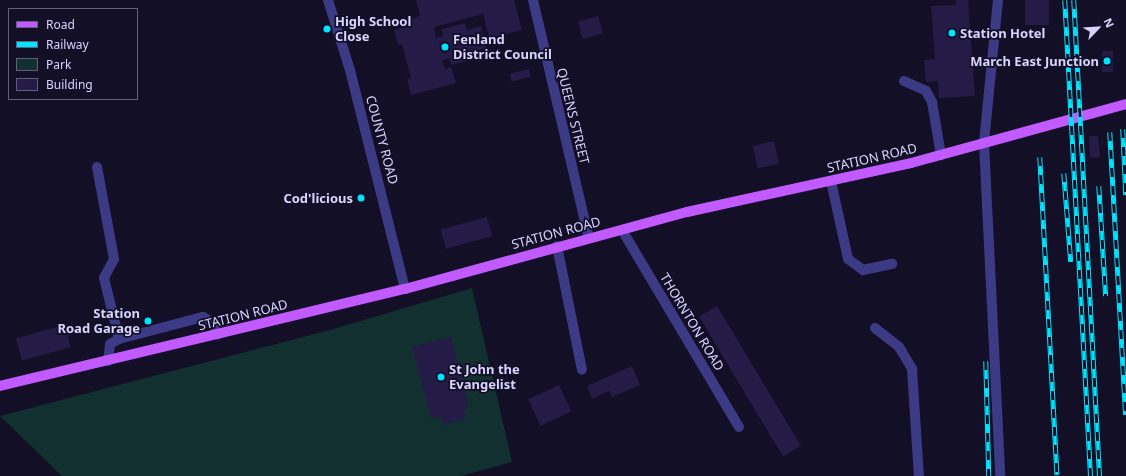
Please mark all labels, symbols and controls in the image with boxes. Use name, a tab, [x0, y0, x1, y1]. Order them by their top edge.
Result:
legend	[8, 8, 138, 100]
north arrow	[1078, 8, 1118, 48]
place label: High School Close	[335, 14, 411, 45]
text: N	[1101, 15, 1118, 30]
text: Road	[46, 16, 75, 33]
marker: High School Close	[322, 24, 332, 34]
place label: Station Hotel	[960, 25, 1045, 41]
marker: Station Hotel	[947, 28, 957, 38]
place label: Fenland District Council	[453, 32, 552, 63]
text: Railway	[46, 36, 89, 53]
marker: Fenland District Council	[440, 42, 450, 52]
place label: March East Junction	[970, 53, 1099, 69]
text: Park	[46, 56, 71, 73]
marker: March East Junction	[1102, 56, 1112, 66]
street label: QUEENS STREET	[553, 66, 593, 166]
text: Building	[46, 76, 93, 93]
street label: COUNTY ROAD	[363, 94, 401, 186]
street label: STATION ROAD	[826, 140, 918, 176]
place label: Cod'licious	[283, 190, 353, 206]
marker: Cod'licious	[356, 193, 366, 203]
street label: STATION ROAD	[510, 214, 602, 252]
street label: THORNTON ROAD	[657, 270, 727, 374]
street label: STATION ROAD	[197, 296, 289, 334]
place label: Station Road Garage	[57, 306, 140, 337]
marker: Station Road Garage	[143, 316, 153, 326]
place label: St John the Evangelist	[449, 362, 520, 393]
marker: St John the Evangelist	[436, 372, 446, 382]

